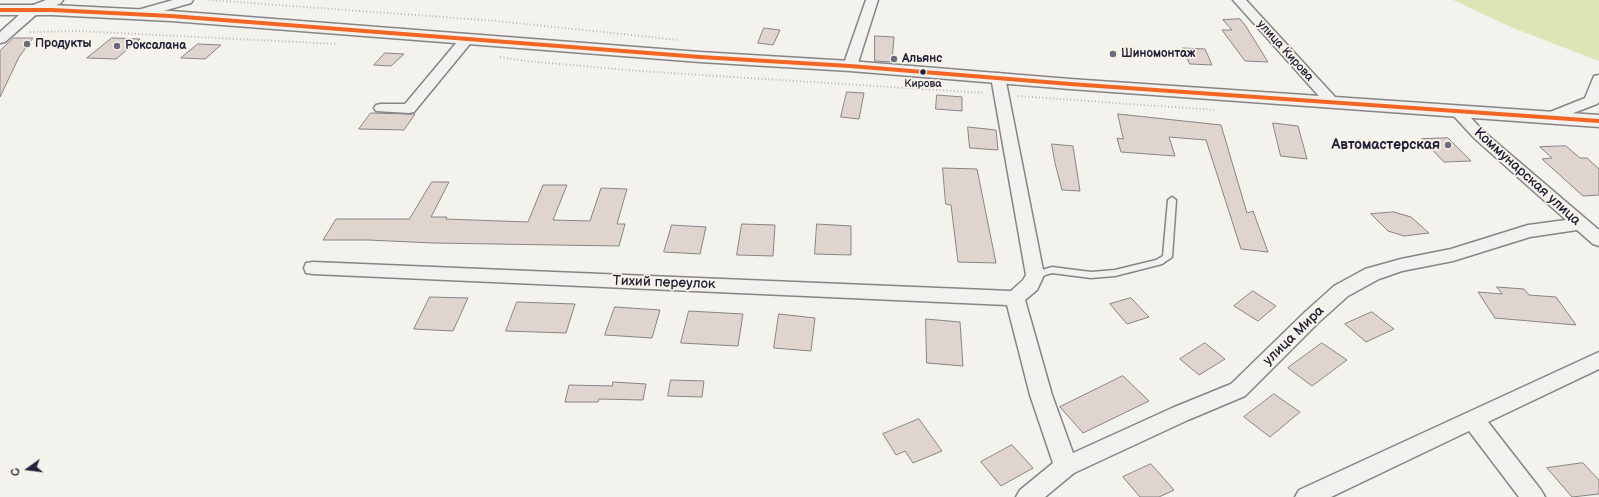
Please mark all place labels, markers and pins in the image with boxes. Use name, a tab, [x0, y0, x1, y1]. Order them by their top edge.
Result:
place label: Продукты	[35, 37, 92, 51]
marker: Продукты	[22, 39, 32, 49]
place label: Роксалана	[125, 39, 186, 53]
marker: Роксалана	[112, 41, 122, 51]
place label: Шиномонтаж	[1121, 47, 1195, 61]
marker: Шиномонтаж	[1108, 49, 1118, 59]
place label: Альянс	[902, 52, 942, 66]
marker: Альянс	[889, 54, 899, 64]
marker: Кирова	[918, 67, 928, 77]
place label: Кирова	[904, 77, 942, 91]
place label: Автомастерская	[1332, 137, 1440, 153]
marker: Автомастерская	[1443, 140, 1453, 150]

